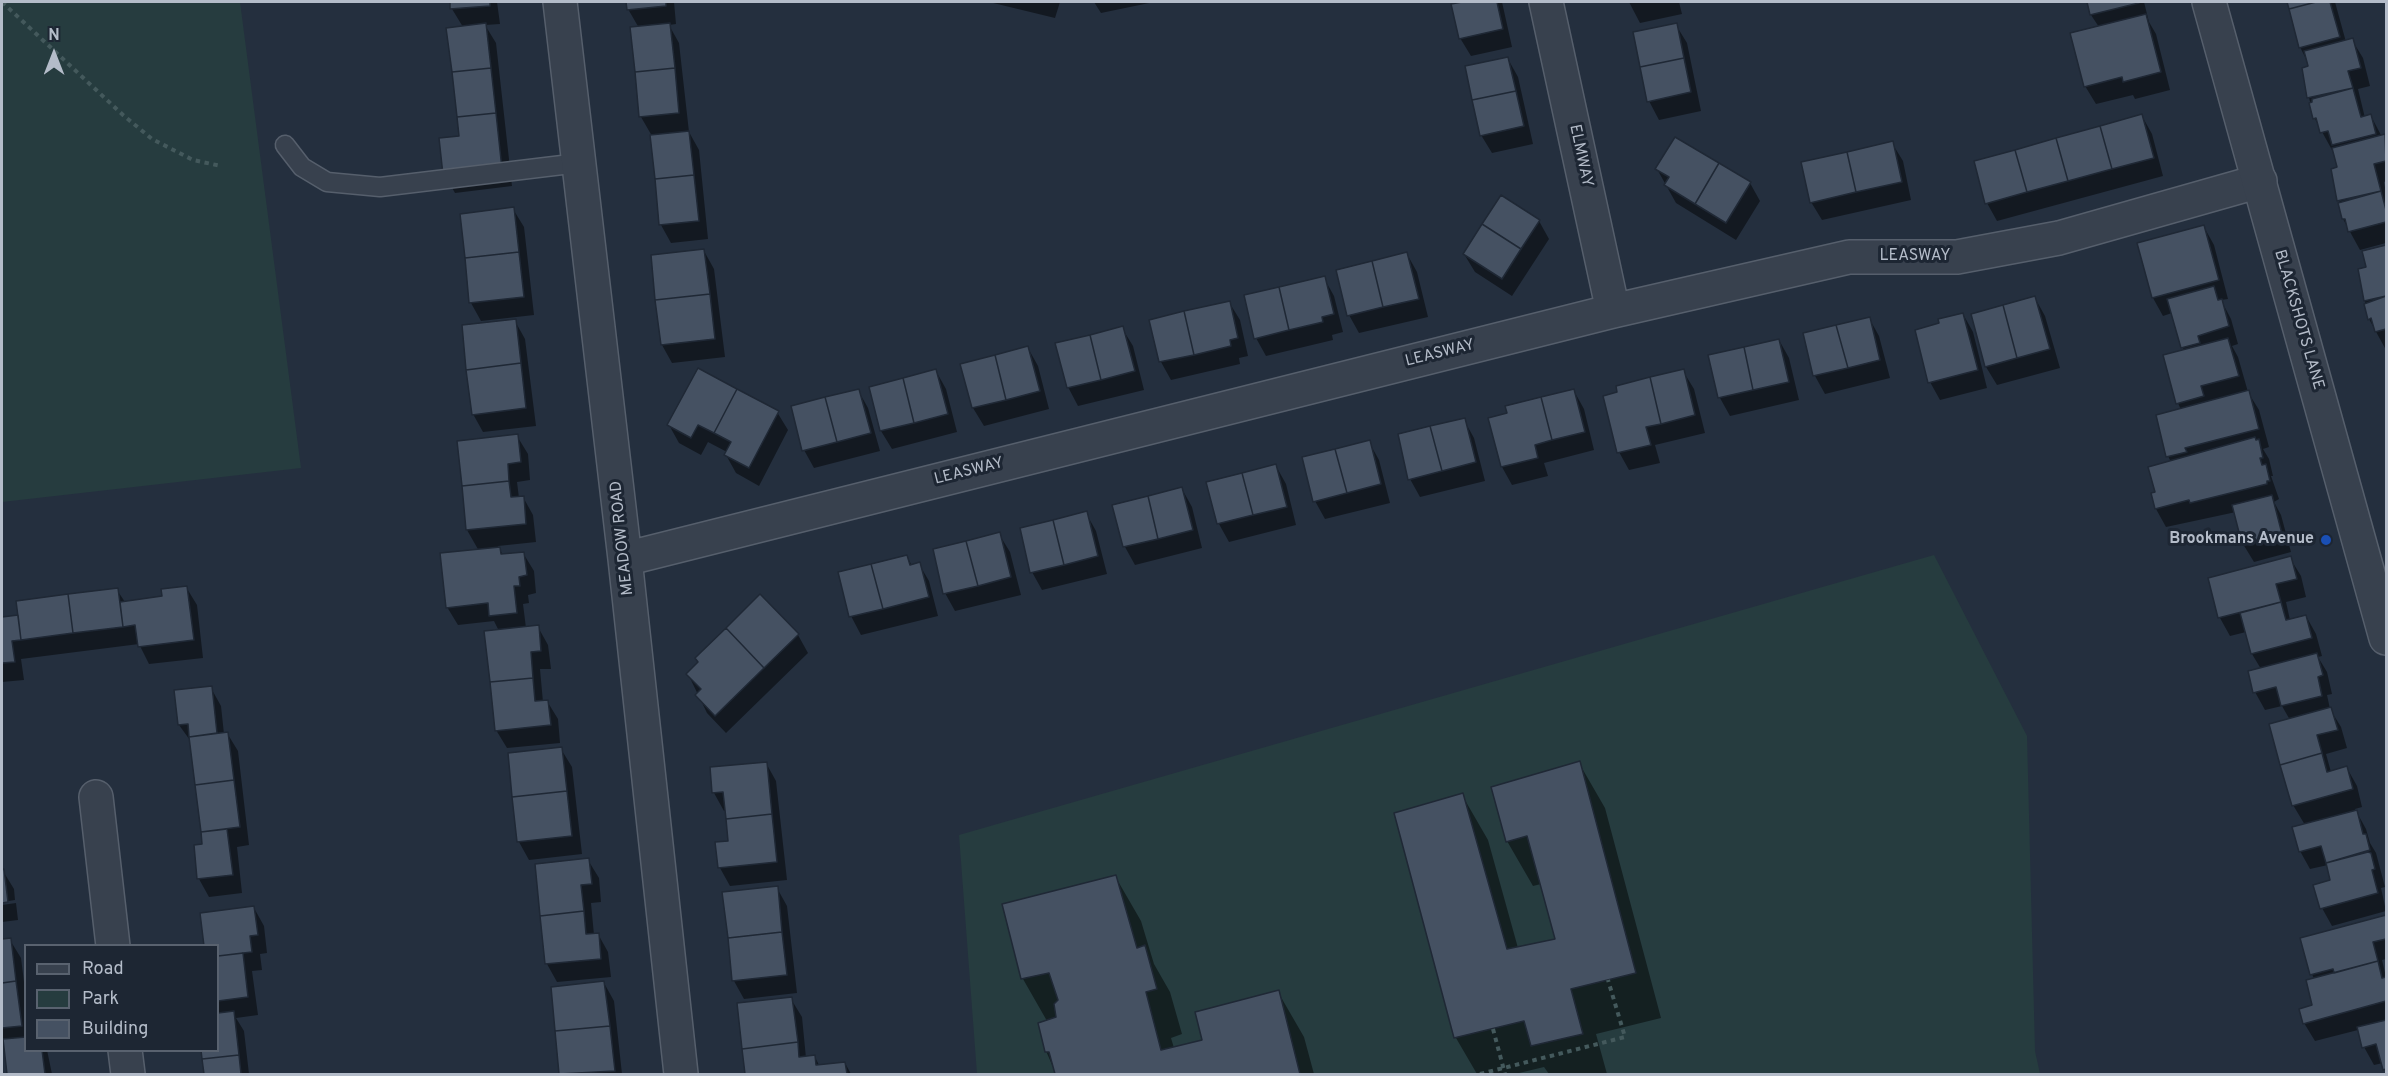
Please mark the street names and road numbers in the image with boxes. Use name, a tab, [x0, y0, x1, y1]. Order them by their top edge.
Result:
street label: ELMWAY	[1564, 123, 1596, 189]
street label: LEASWAY	[1880, 247, 1950, 267]
street label: BLACKSHOTS LANE	[2269, 248, 2327, 392]
street label: LEASWAY	[1403, 336, 1477, 372]
street label: LEASWAY	[932, 454, 1006, 490]
street label: MEADOW ROAD	[607, 480, 639, 596]

